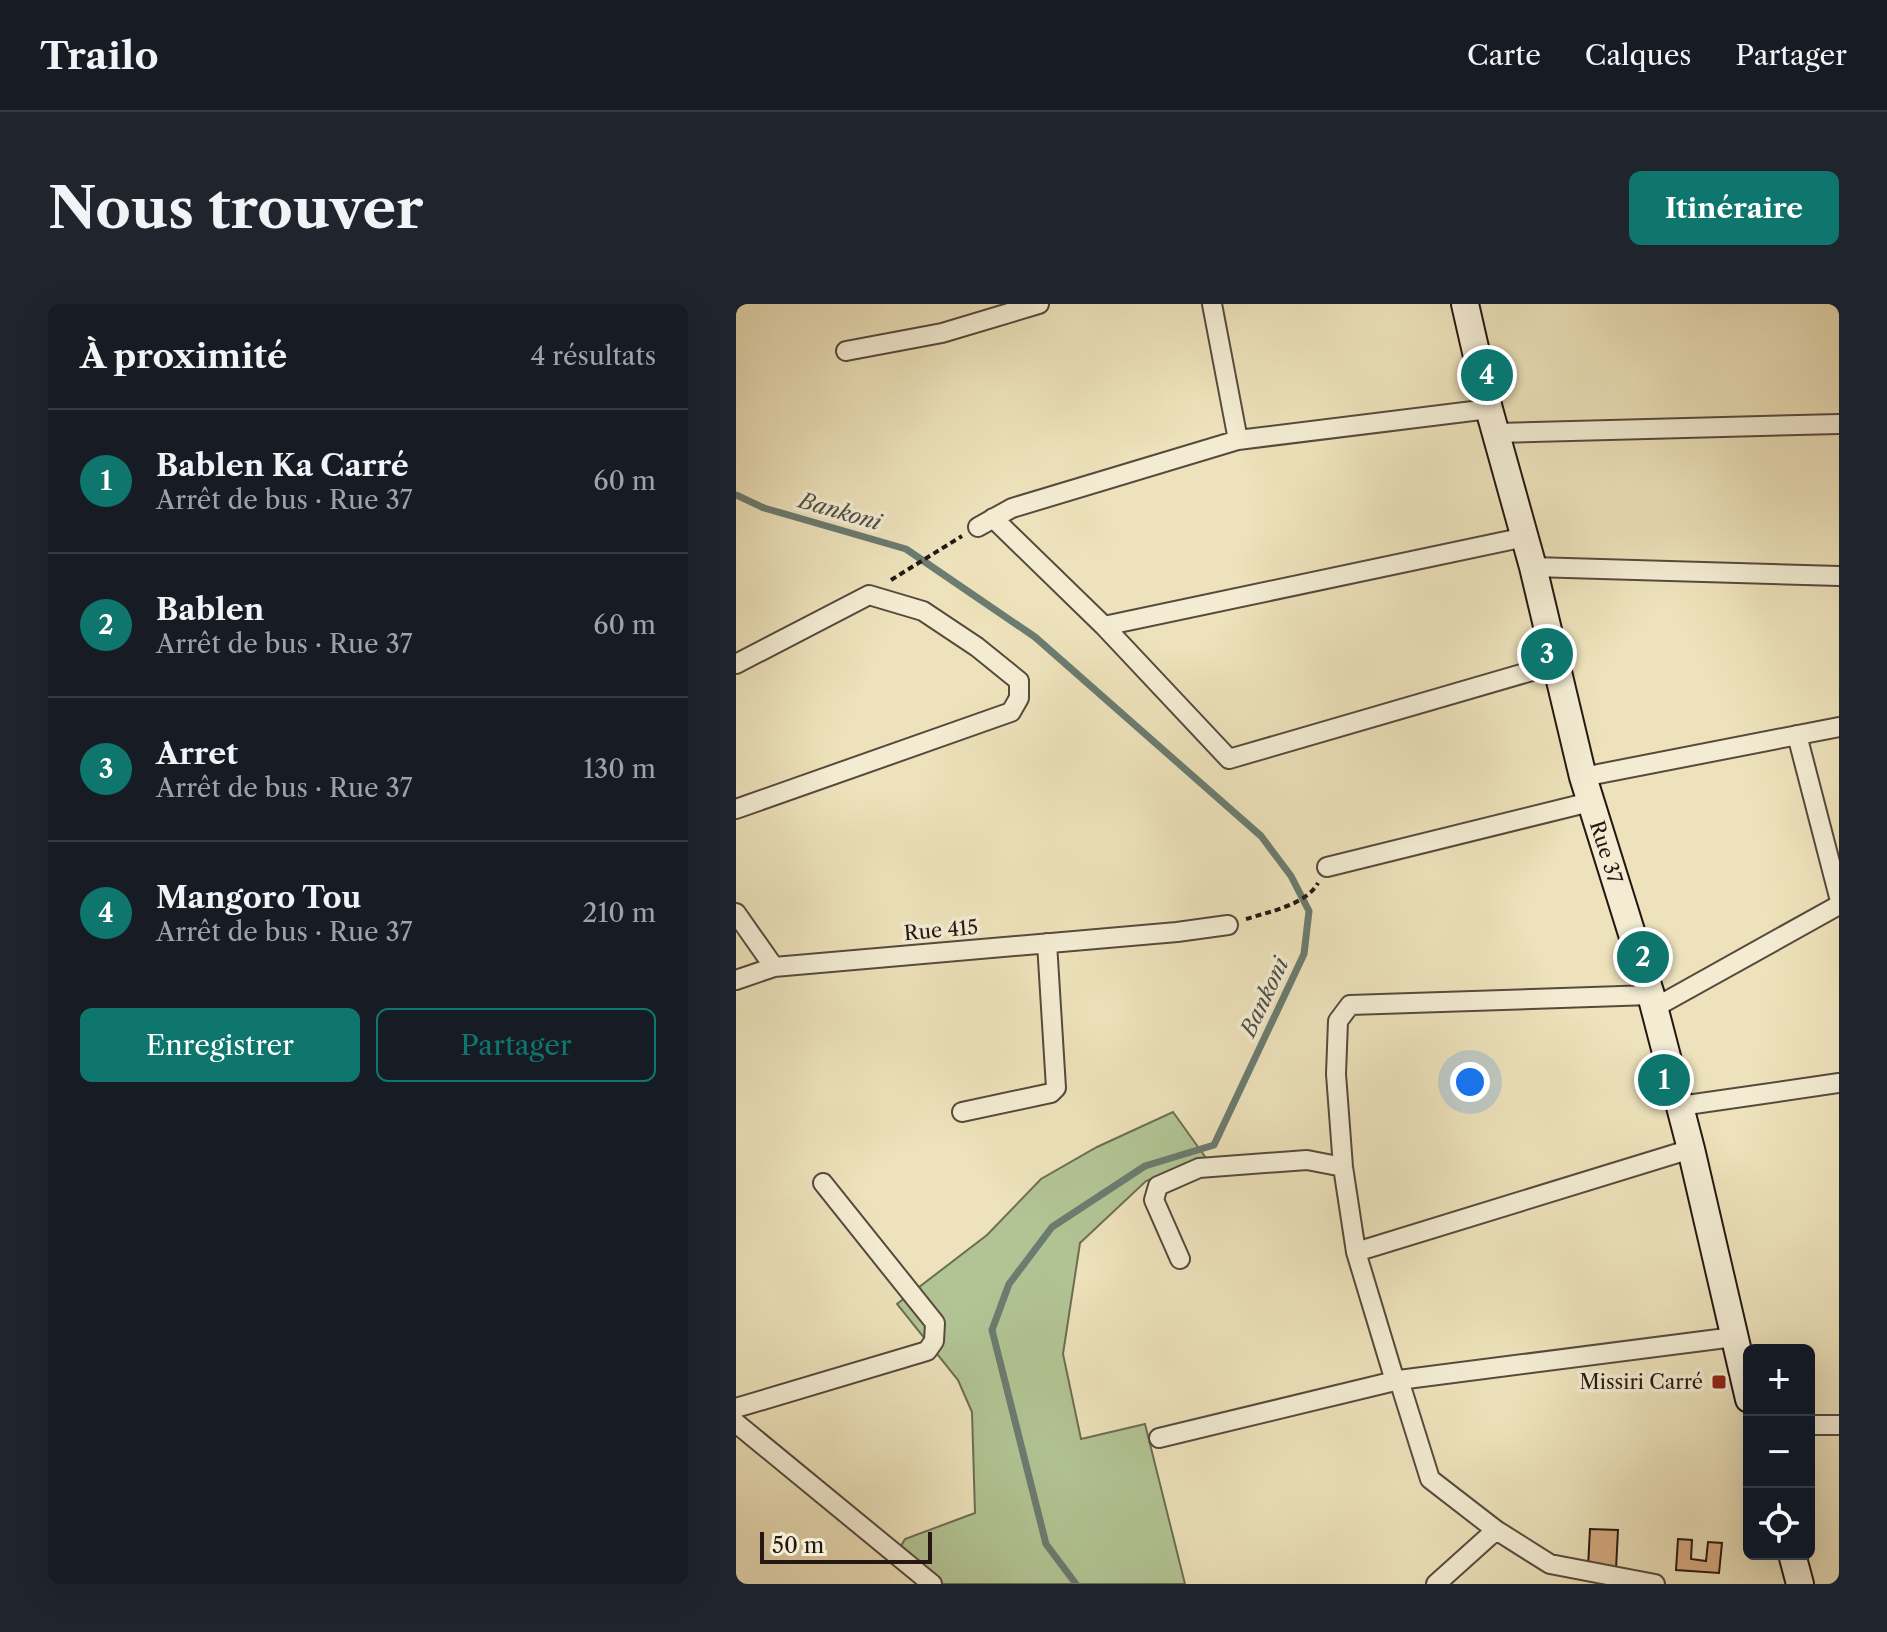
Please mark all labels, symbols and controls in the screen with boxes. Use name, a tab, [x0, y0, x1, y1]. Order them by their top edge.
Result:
text: Trailo	[40, 32, 159, 79]
text: Carte	[1467, 38, 1541, 72]
text: Calques	[1585, 38, 1692, 72]
text: Partager	[1736, 38, 1847, 72]
button: Itinéraire	[1629, 171, 1839, 245]
text: Nous trouver	[48, 174, 423, 243]
text: À proximité	[80, 335, 287, 377]
text: 4 résultats	[530, 340, 656, 372]
pin: 4	[1461, 345, 1513, 405]
text: Bablen Ka Carré	[156, 447, 409, 484]
text: 1	[100, 465, 112, 497]
text: 60 m	[593, 465, 656, 497]
text: Arrêt de bus · Rue 37	[156, 484, 413, 516]
water label: Bankoni	[794, 486, 885, 536]
text: Bablen	[156, 591, 264, 628]
text: 2	[98, 609, 114, 641]
text: 60 m	[593, 609, 656, 641]
pin: 3	[1521, 624, 1573, 684]
text: Arrêt de bus · Rue 37	[156, 628, 413, 660]
text: Arret	[156, 735, 238, 772]
text: 3	[99, 753, 113, 785]
text: 130 m	[583, 753, 656, 785]
text: Arrêt de bus · Rue 37	[156, 772, 413, 804]
street label: Rue 37	[1585, 818, 1627, 886]
text: Mangoro Tou	[156, 879, 361, 916]
text: 4	[98, 897, 114, 929]
text: 210 m	[583, 897, 656, 929]
street label: Rue 415	[903, 915, 979, 945]
text: Arrêt de bus · Rue 37	[156, 916, 413, 948]
pin: 2	[1617, 927, 1669, 987]
water label: Bankoni	[1234, 952, 1295, 1043]
button: Enregistrer	[80, 1008, 360, 1082]
button: Partager	[376, 1008, 656, 1082]
pin: 1	[1638, 1050, 1690, 1110]
your location	[1450, 1062, 1490, 1102]
map controls	[1743, 1344, 1815, 1560]
button: +	[1743, 1344, 1815, 1416]
place label: Missiri Carré	[1580, 1370, 1703, 1394]
marker: Missiri Carré	[1710, 1373, 1728, 1391]
button: −	[1743, 1416, 1815, 1488]
button: locate	[1743, 1488, 1815, 1560]
scale bar	[760, 1528, 932, 1564]
text: 50 m	[772, 1532, 824, 1559]

